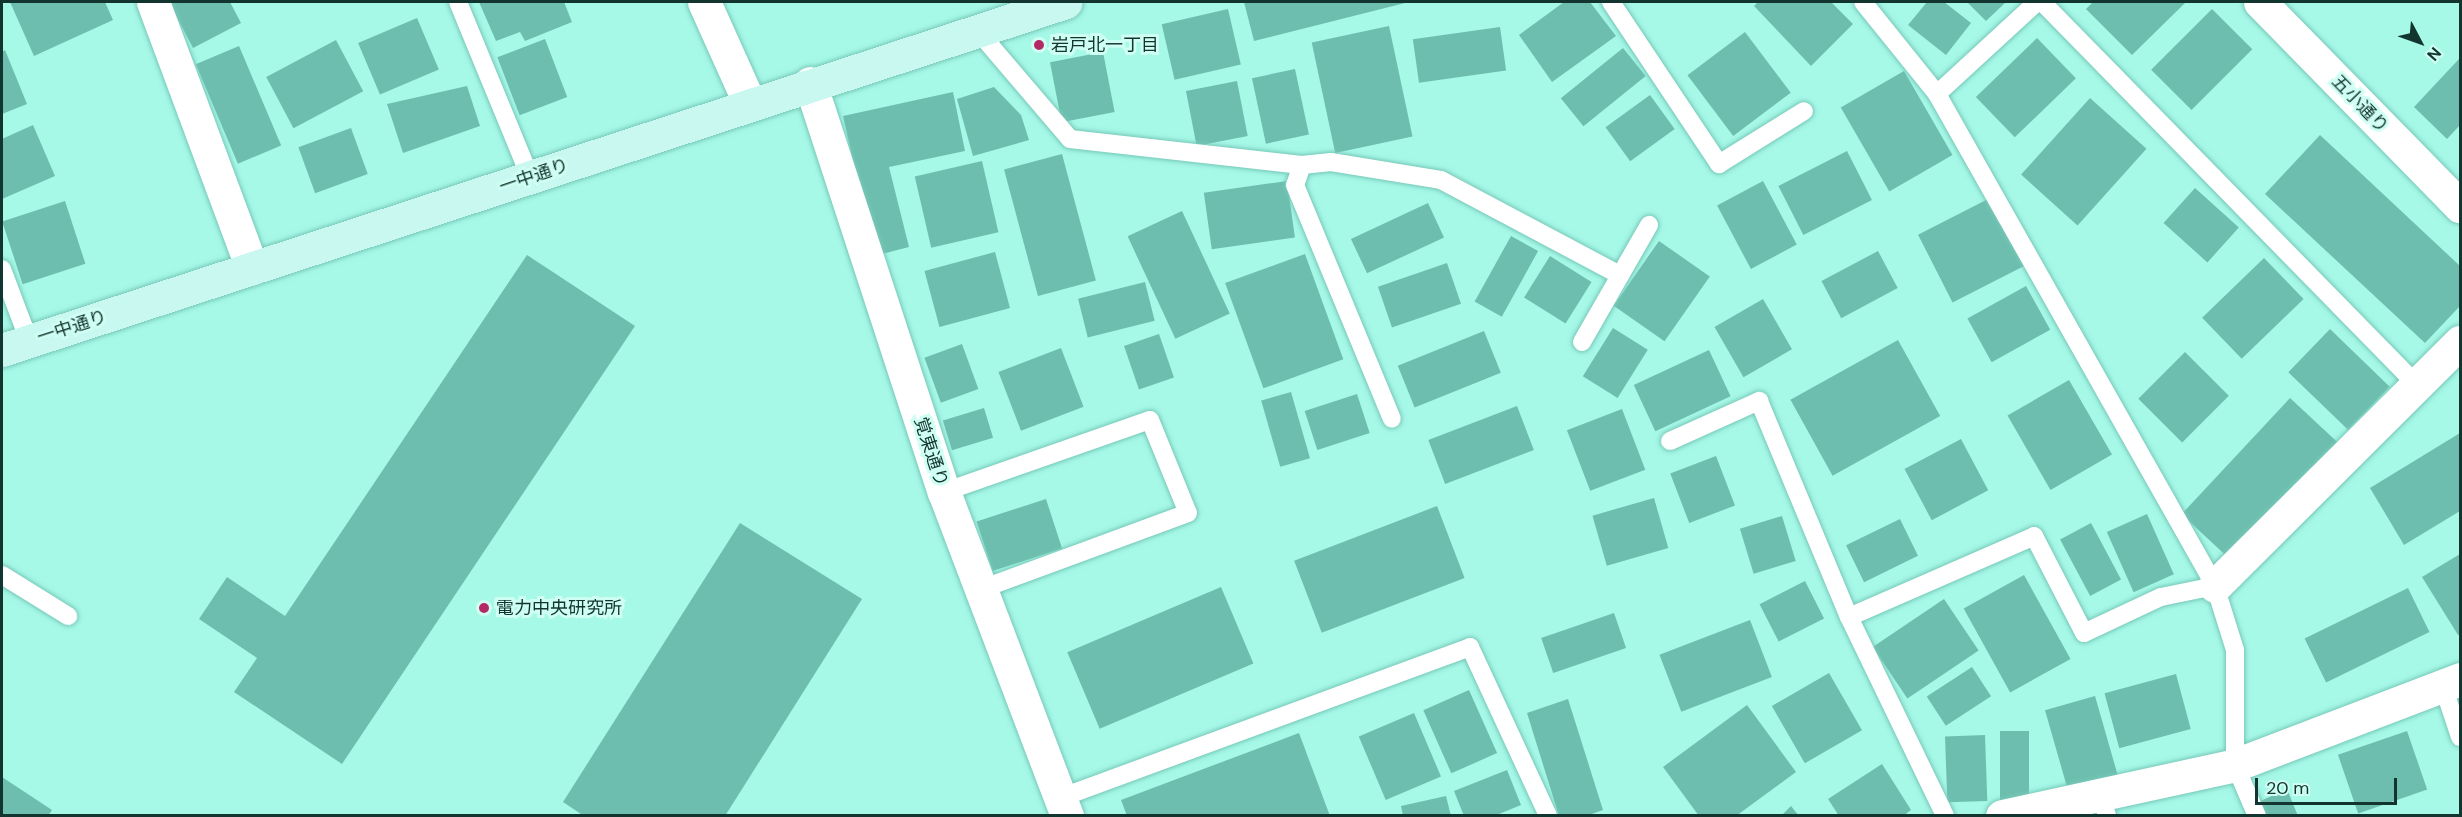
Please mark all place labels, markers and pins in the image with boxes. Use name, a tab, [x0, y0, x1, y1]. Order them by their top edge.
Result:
place label: 岩戸北一丁目	[1051, 34, 1159, 56]
marker: 岩戸北一丁目	[1032, 38, 1046, 52]
place label: 電力中央研究所	[496, 597, 622, 619]
marker: 電力中央研究所	[477, 601, 491, 615]

